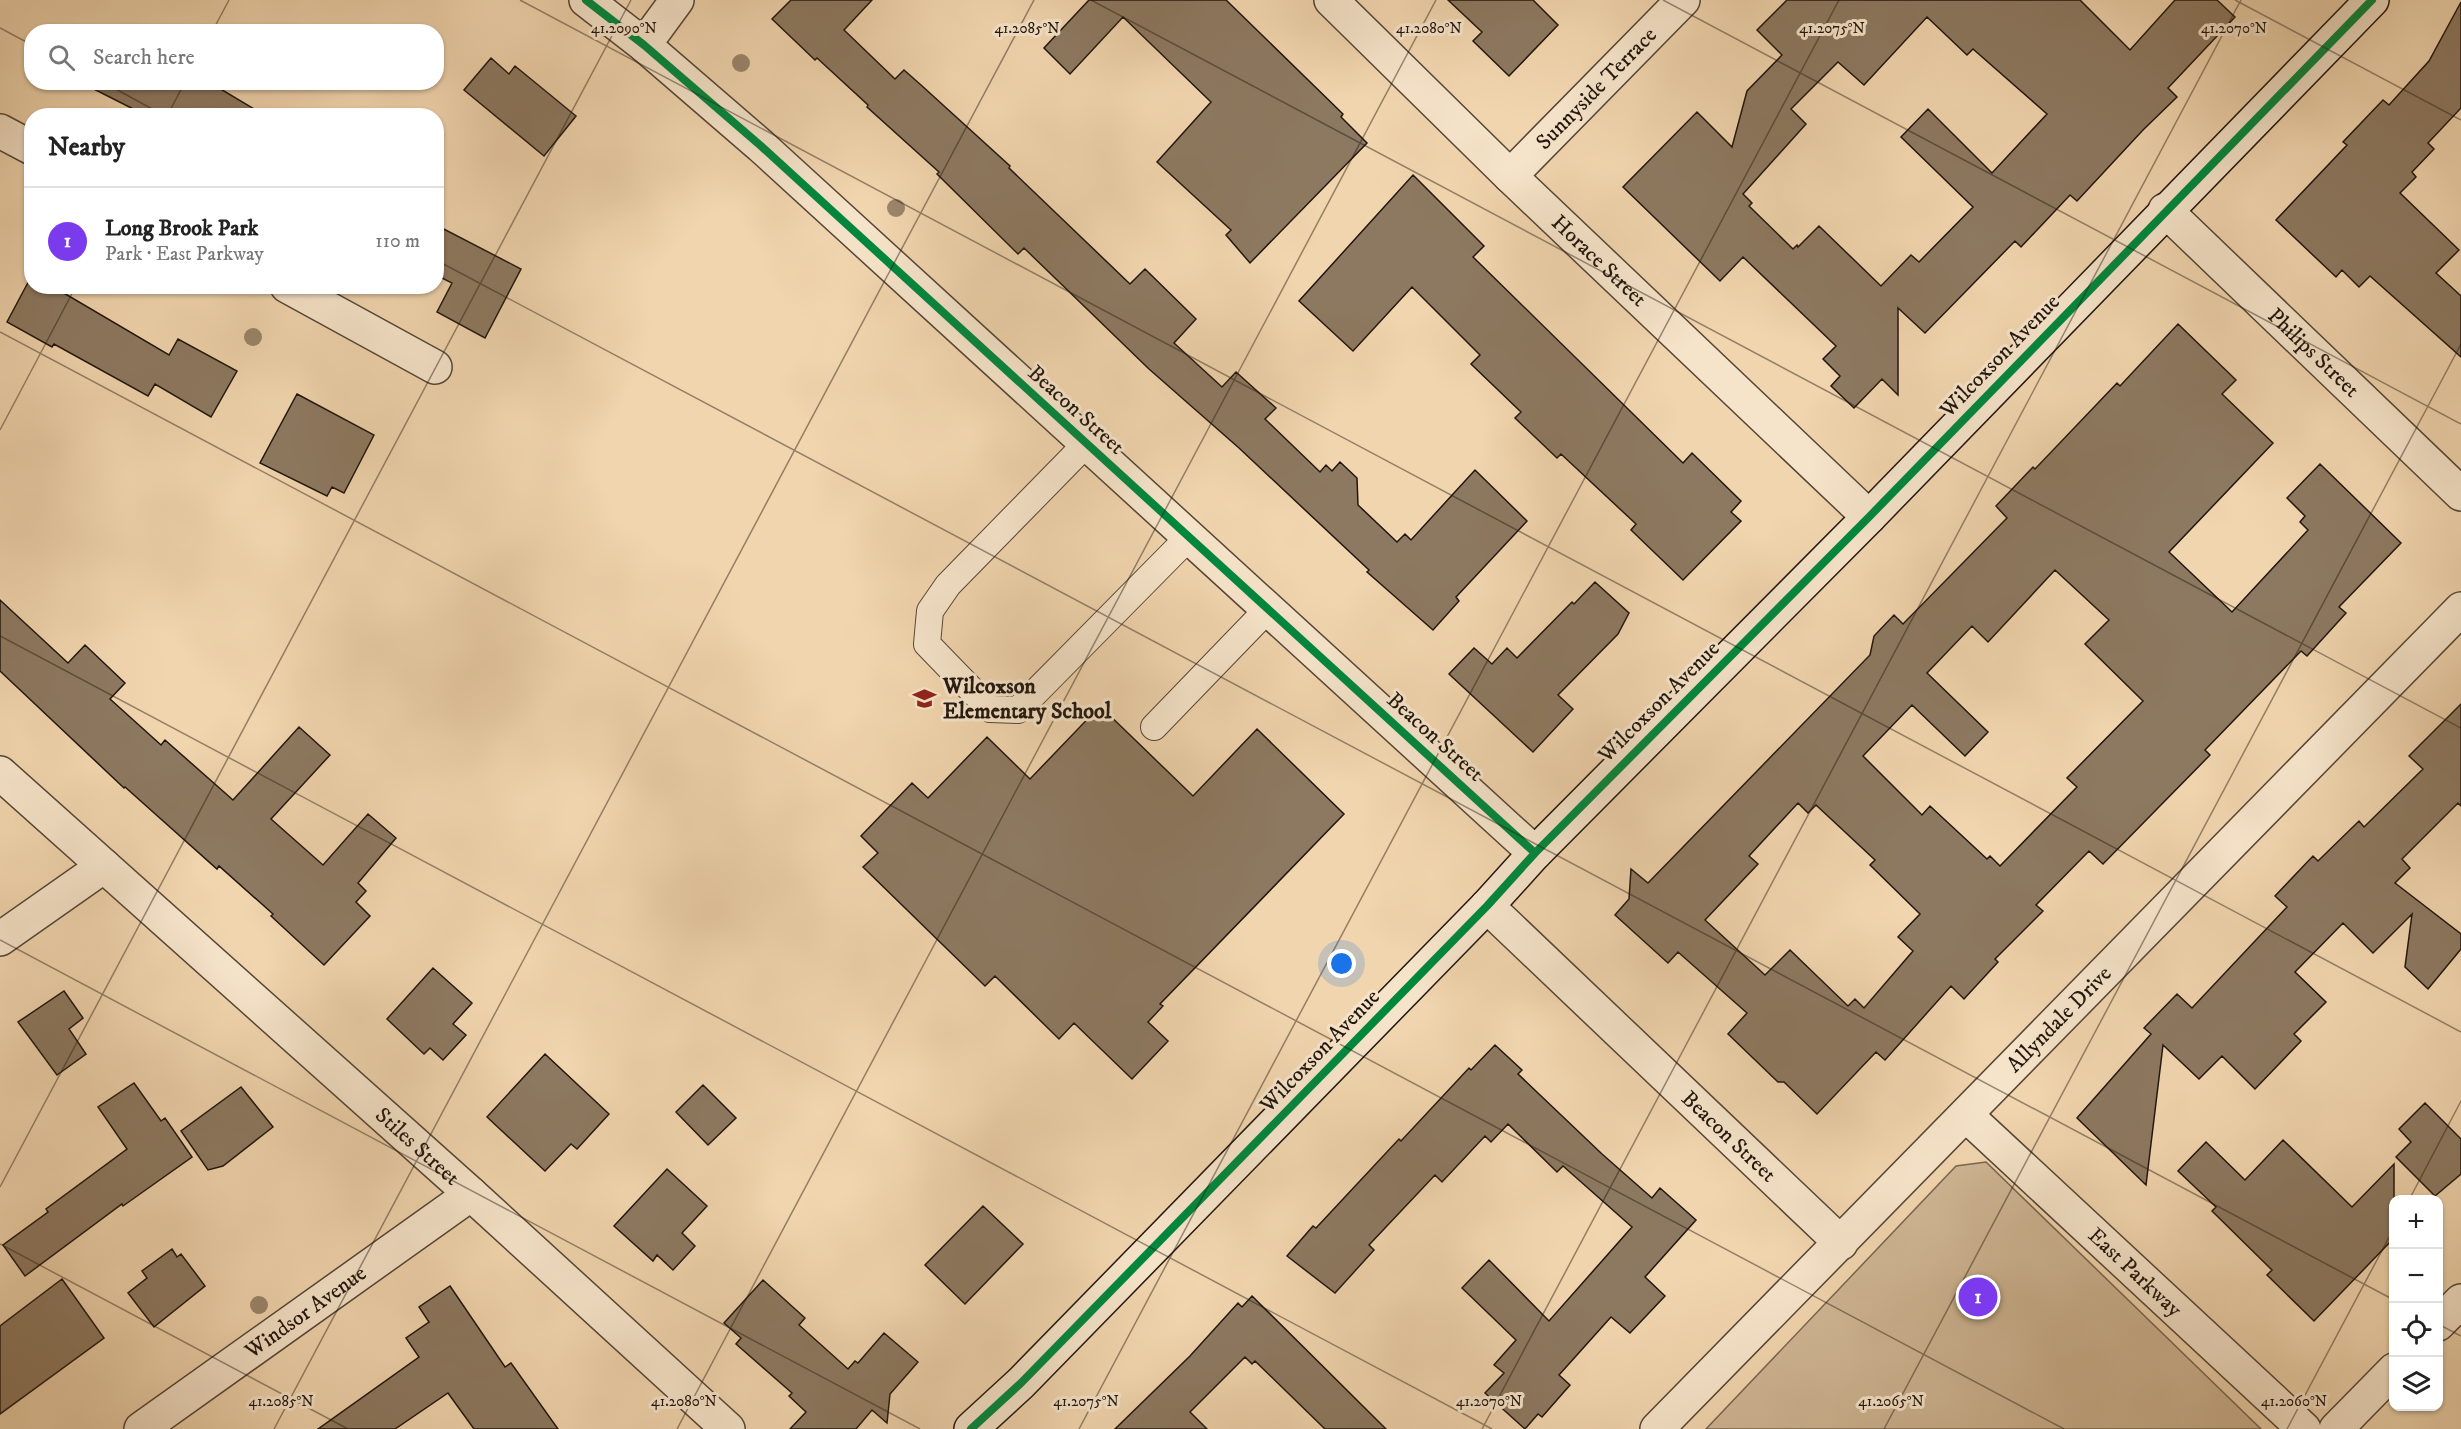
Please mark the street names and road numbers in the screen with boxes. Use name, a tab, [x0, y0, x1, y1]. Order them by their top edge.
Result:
street label: Sunnyside Terrace	[1530, 21, 1662, 155]
street label: Horace Street	[1546, 209, 1653, 312]
street label: Wilcoxson Avenue	[1934, 289, 2066, 424]
street label: Philips Street	[2262, 302, 2365, 403]
street label: Beacon Street	[1022, 360, 1130, 460]
street label: Wilcoxson Avenue	[1592, 636, 1725, 769]
street label: Beacon Street	[1381, 687, 1489, 787]
street label: Allyndale Drive	[2001, 960, 2117, 1078]
street label: Wilcoxson Avenue	[1254, 984, 1386, 1119]
street label: Beacon Street	[1676, 1085, 1782, 1188]
street label: Stiles Street	[370, 1101, 465, 1191]
street label: East Parkway	[2082, 1222, 2188, 1323]
street label: Windsor Avenue	[239, 1259, 371, 1365]

